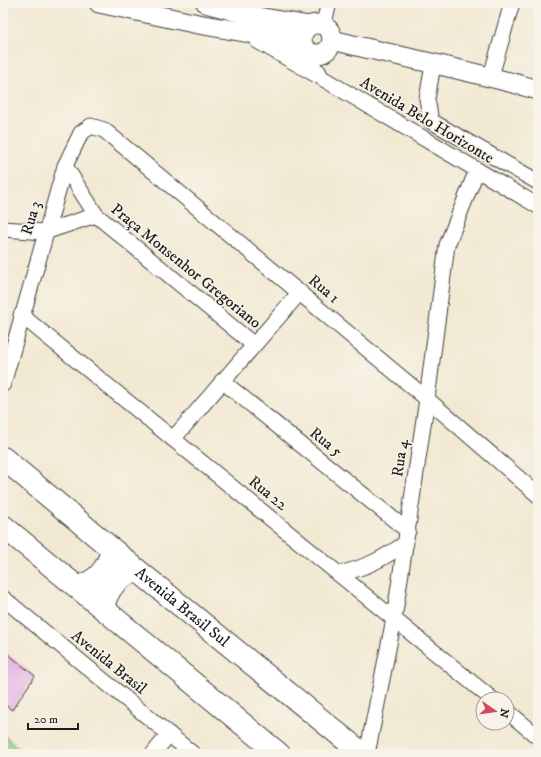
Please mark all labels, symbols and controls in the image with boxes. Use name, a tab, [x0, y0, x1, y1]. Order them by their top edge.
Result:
street label: Avenida Belo Horizonte	[356, 72, 498, 168]
street label: Rua 3	[16, 199, 46, 237]
street label: Praça Monsenhor Gregoriano	[107, 199, 265, 333]
street label: Rua 1	[304, 270, 344, 308]
street label: Rua 5	[306, 423, 347, 461]
street label: Rua 4	[387, 437, 413, 478]
street label: Rua 22	[244, 471, 292, 515]
street label: Avenida Brasil Sul	[131, 563, 234, 651]
street label: Avenida Brasil	[67, 626, 151, 699]
north arrow	[475, 691, 515, 731]
scale bar	[28, 705, 78, 731]
text: N	[496, 707, 512, 719]
text: 20 m	[34, 712, 58, 727]

